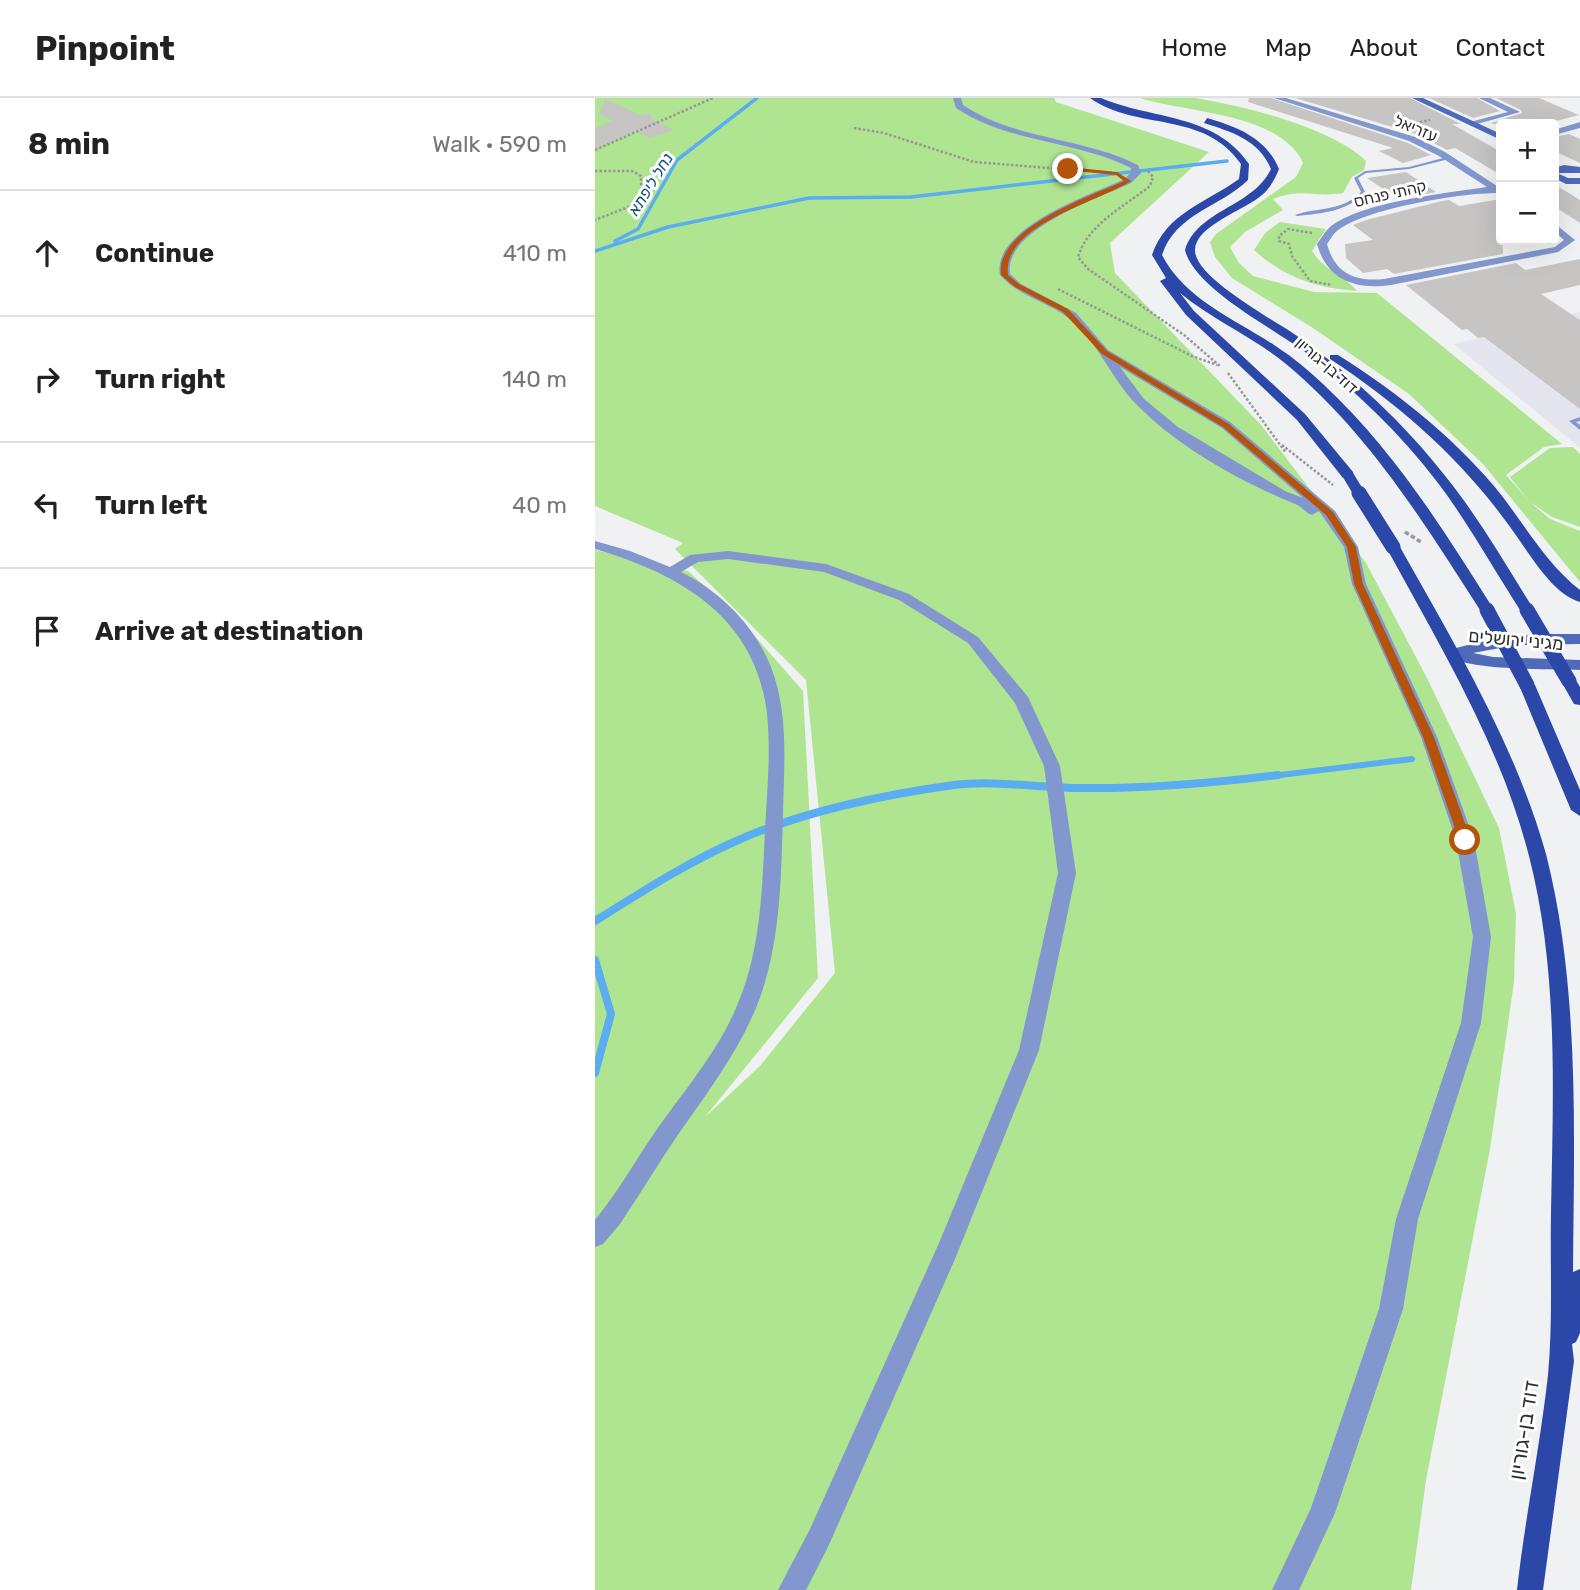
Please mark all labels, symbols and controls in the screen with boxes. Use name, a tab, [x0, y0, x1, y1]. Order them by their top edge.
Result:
text: Pinpoint	[35, 29, 175, 68]
text: Home	[1161, 34, 1227, 62]
text: Map	[1265, 34, 1312, 62]
text: About	[1350, 34, 1418, 62]
text: Contact	[1456, 34, 1545, 62]
street label: עזריאל	[1391, 111, 1440, 146]
map controls	[1496, 119, 1559, 245]
button: +	[1496, 119, 1559, 182]
text: 8 min	[28, 126, 110, 162]
text: Walk · 590 m	[432, 130, 567, 158]
water label: נחל ליפתא	[624, 150, 677, 219]
route end	[1052, 153, 1083, 184]
street label: קהתי פנחס	[1352, 176, 1428, 211]
button: −	[1496, 182, 1559, 245]
icon: ahead	[28, 234, 66, 272]
text: Continue	[95, 238, 214, 269]
text: 410 m	[503, 239, 567, 267]
street label: דוד בן-גוריון	[1292, 333, 1362, 398]
icon: right	[28, 360, 66, 398]
text: Turn right	[95, 364, 225, 395]
text: 140 m	[502, 365, 567, 393]
icon: left	[28, 486, 66, 524]
text: Turn left	[95, 490, 207, 521]
text: 40 m	[512, 491, 567, 519]
icon: arrive	[28, 612, 66, 650]
text: Arrive at destination	[95, 616, 363, 647]
street label: מגיני ירושלים	[1468, 625, 1564, 655]
route start	[1449, 824, 1480, 855]
street label: דוד בן-גוריון	[1503, 1378, 1544, 1481]

